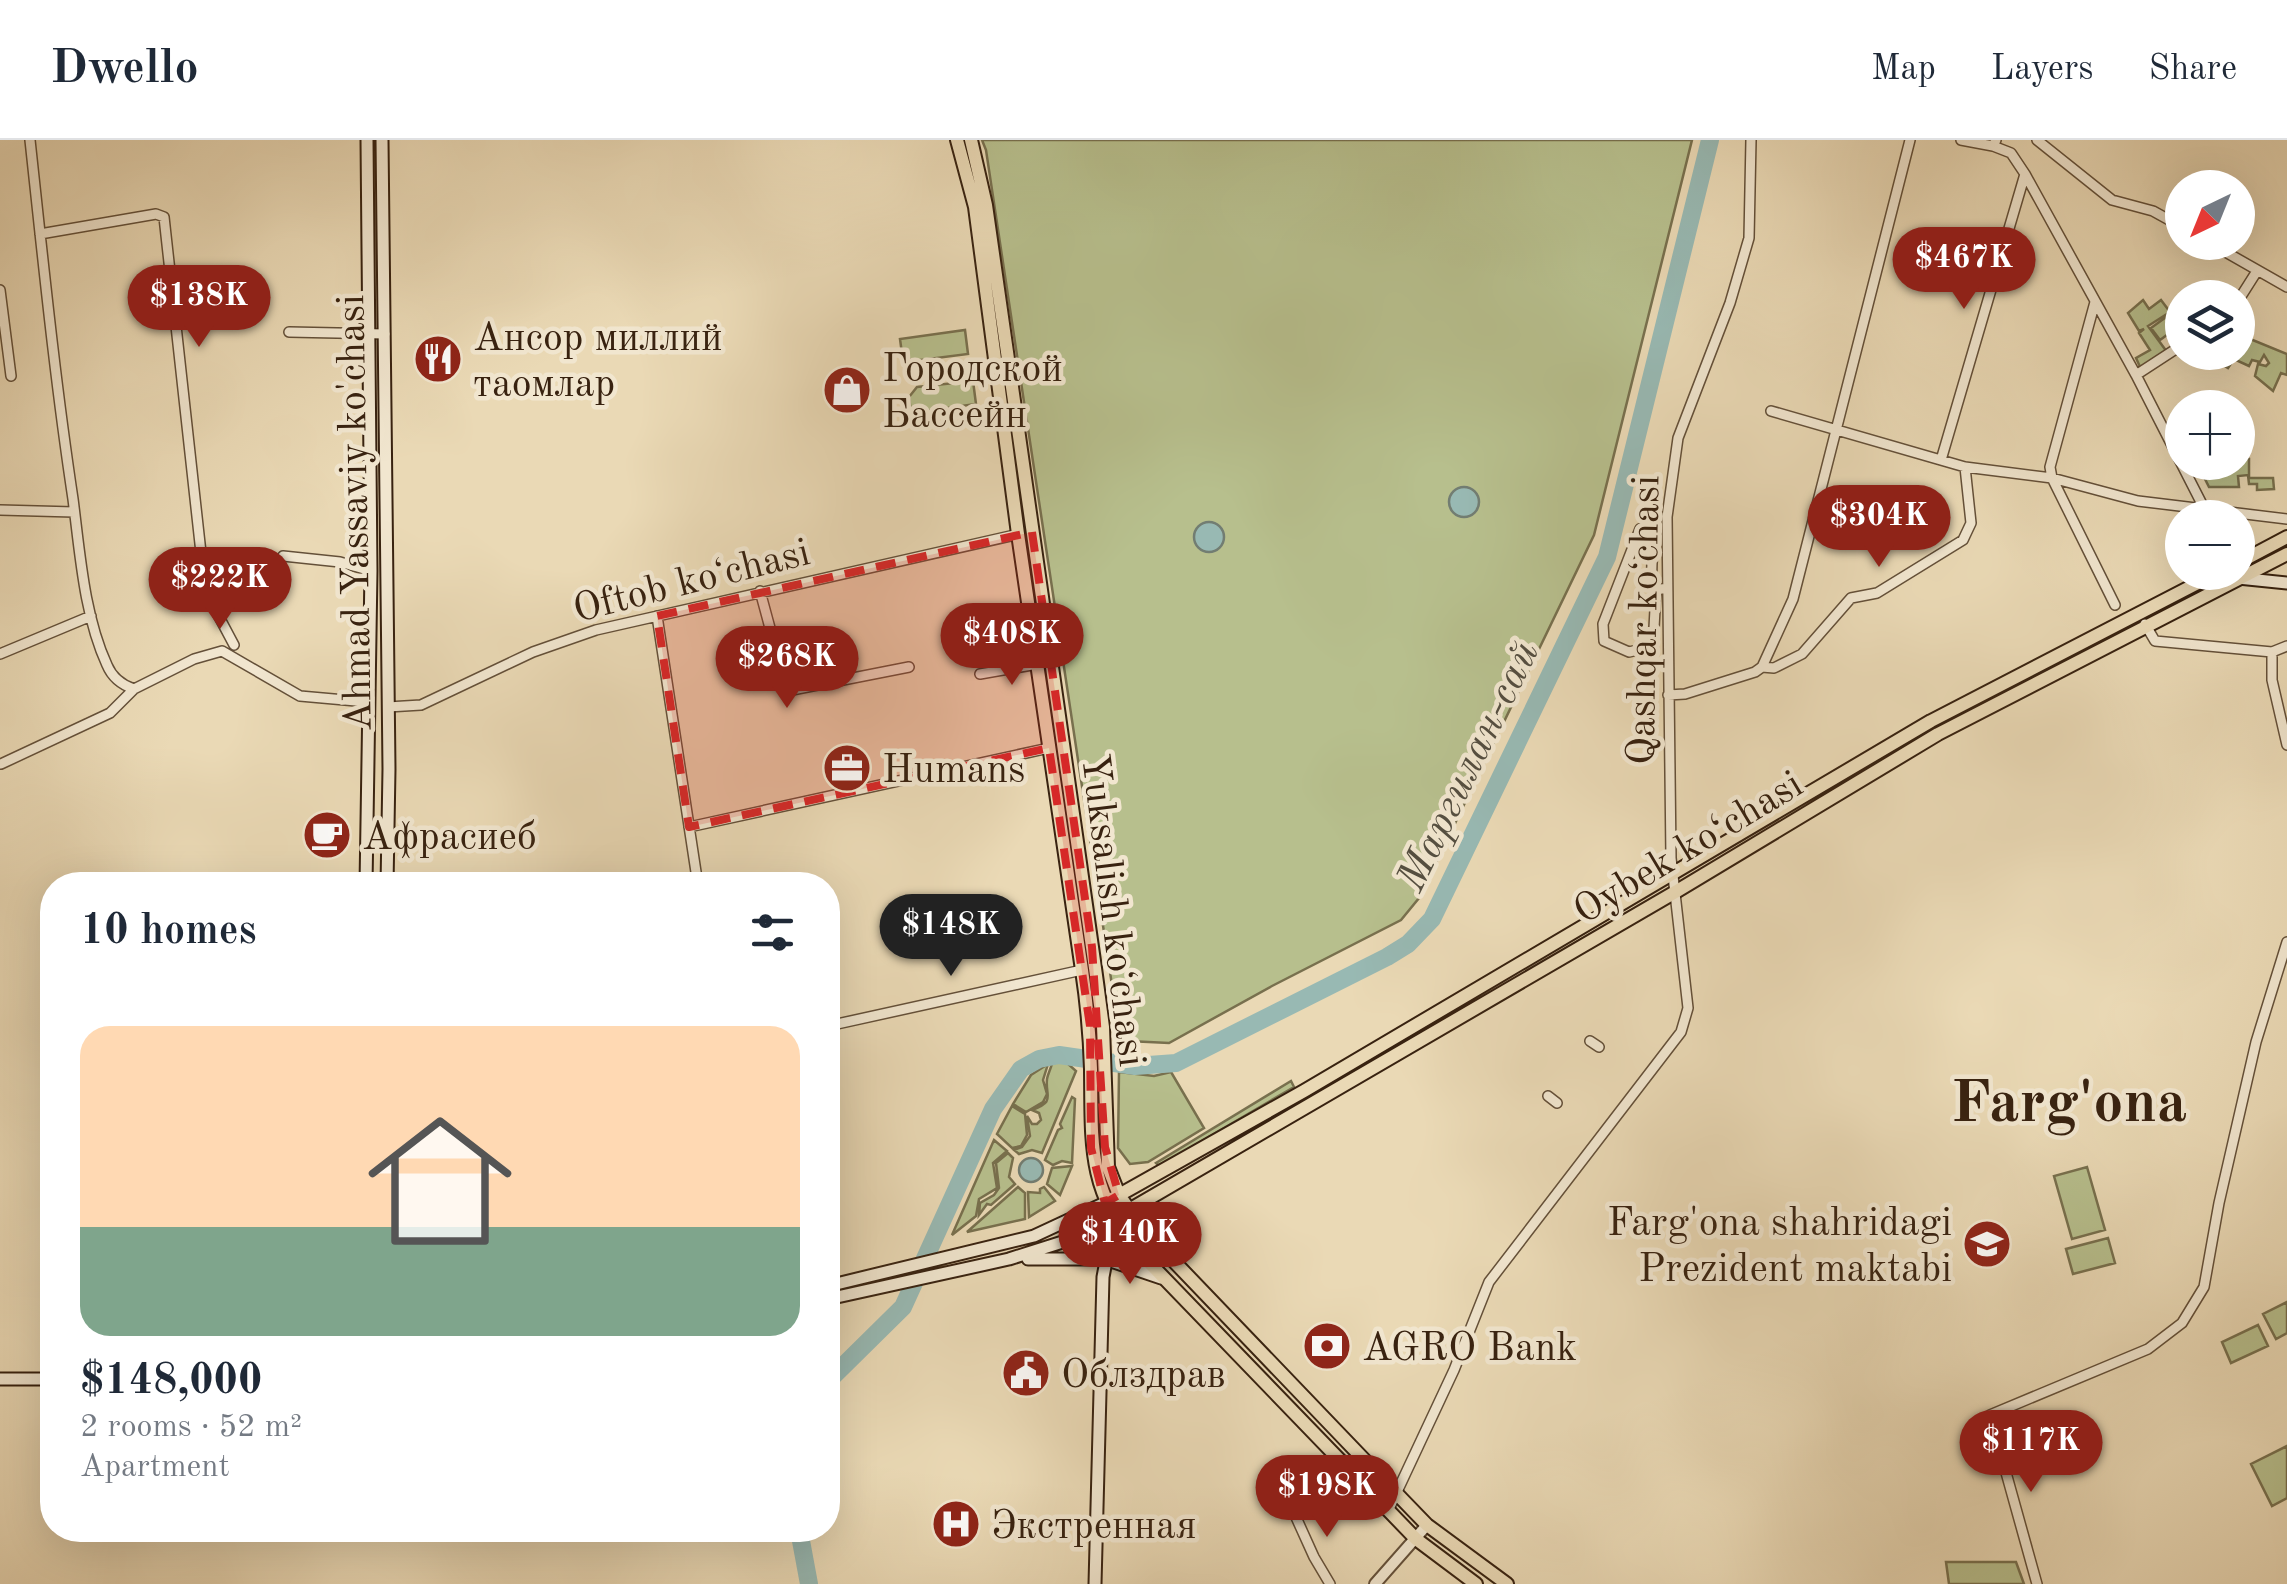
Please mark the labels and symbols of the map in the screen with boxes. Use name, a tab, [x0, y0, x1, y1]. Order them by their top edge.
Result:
north arrow	[2165, 170, 2255, 260]
pin: $467K	[1894, 227, 2034, 312]
pin: $138K	[129, 265, 269, 350]
street label: Ahmad Yassaviy ko'chasi	[333, 294, 381, 732]
place label: Ансор миллий таомлар	[473, 320, 723, 406]
restaurant icon: Ансор миллий таомлар	[412, 333, 464, 385]
place label: Городской Бассейн	[882, 351, 1063, 437]
shop icon: Городской Бассейн	[821, 364, 873, 416]
street label: Qashqar koʻchasi	[1623, 475, 1669, 765]
pin: $304K	[1809, 485, 1949, 570]
street label: Oftob koʻchasi	[569, 534, 814, 632]
pin: $222K	[150, 547, 290, 632]
pin: $408K	[942, 603, 1082, 688]
pin: $268K	[717, 626, 857, 711]
water label: Маргилан-сай	[1391, 635, 1548, 899]
office icon: Humans	[821, 742, 873, 794]
place label: Humans	[882, 752, 1025, 792]
street label: Yuksalish koʻchasi	[1072, 752, 1150, 1069]
street label: Oybek ko‘chasi	[1568, 766, 1810, 933]
cafe icon: Афрасиеб	[301, 809, 353, 861]
place label: Афрасиеб	[362, 819, 537, 859]
pin: $148K	[881, 894, 1021, 979]
district label: Farg'ona	[1951, 1075, 2187, 1136]
pin: $140K	[1060, 1202, 1200, 1287]
place label: Farg'ona shahridagi Prezident maktabi	[1607, 1205, 1952, 1291]
school or university icon: Farg'ona shahridagi Prezident maktabi	[1961, 1218, 2013, 1270]
bank icon: AGRO Bank	[1301, 1320, 1353, 1372]
place label: AGRO Bank	[1362, 1330, 1577, 1370]
public building icon: Облздрав	[1000, 1347, 1052, 1399]
place label: Облздрав	[1061, 1357, 1226, 1397]
pin: $117K	[1961, 1410, 2101, 1495]
pin: $198K	[1257, 1455, 1397, 1540]
hospital icon: Экстренная	[930, 1498, 982, 1550]
place label: Экстренная	[991, 1508, 1197, 1548]

